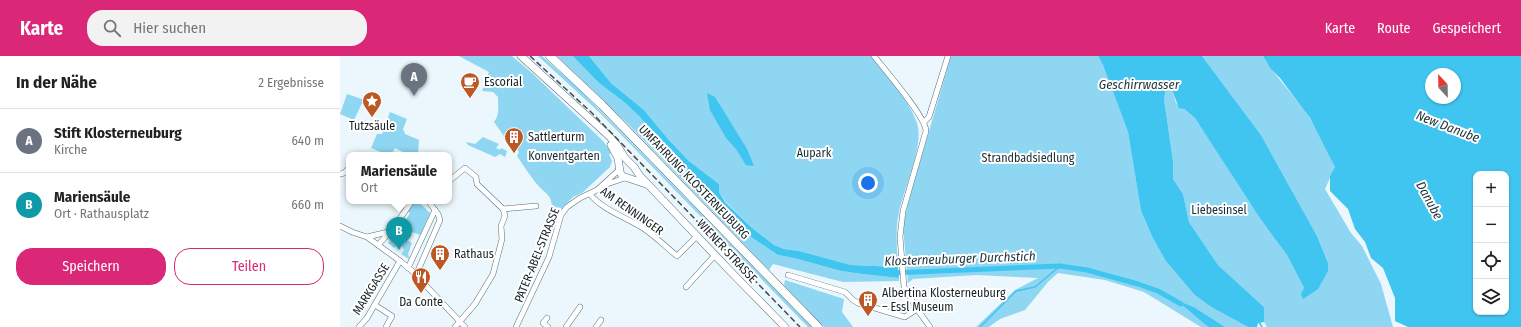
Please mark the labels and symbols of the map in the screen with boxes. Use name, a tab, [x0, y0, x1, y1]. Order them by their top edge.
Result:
pin: A	[401, 63, 427, 96]
north arrow	[1425, 68, 1461, 104]
cafe icon: Escorial	[459, 71, 481, 99]
place label: Escorial	[484, 75, 522, 89]
water label: Geschirrwasser	[1099, 77, 1180, 92]
place icon: Tutzsäule	[361, 90, 383, 118]
water label: New Danube	[1414, 108, 1481, 145]
place label: Tutzsäule	[349, 119, 395, 133]
street label: UMFAHRUNG KLOSTERNEUBURG	[636, 122, 752, 242]
building icon: Sattlerturm	[503, 126, 525, 154]
place label: Sattlerturm	[528, 130, 584, 144]
park label: Aupark	[797, 146, 832, 160]
park label: Konventgarten	[528, 149, 600, 163]
park label: Strandbadsiedlung	[982, 151, 1075, 165]
your location	[858, 173, 878, 193]
water label: Danube	[1413, 179, 1446, 222]
street label: AM RENNINGER	[598, 184, 667, 238]
park label: Liebesinsel	[1191, 203, 1247, 217]
street label: PATER-ABEL-STRASSE	[512, 205, 563, 304]
street label: WIENER STRASSE	[694, 216, 760, 286]
pin: B	[386, 217, 412, 250]
building icon: Rathaus	[429, 243, 451, 271]
place label: Rathaus	[454, 247, 494, 261]
water label: Klosterneuburger Durchstich	[884, 248, 1036, 269]
street label: MARKGASSE	[350, 260, 393, 317]
restaurant icon: Da Conte	[410, 266, 432, 294]
place label: Albertina Klosterneuburg – Essl Museum	[882, 286, 1006, 314]
building icon: Albertina Klosterneuburg – Essl Museum	[857, 289, 879, 317]
place label: Da Conte	[399, 295, 443, 309]

